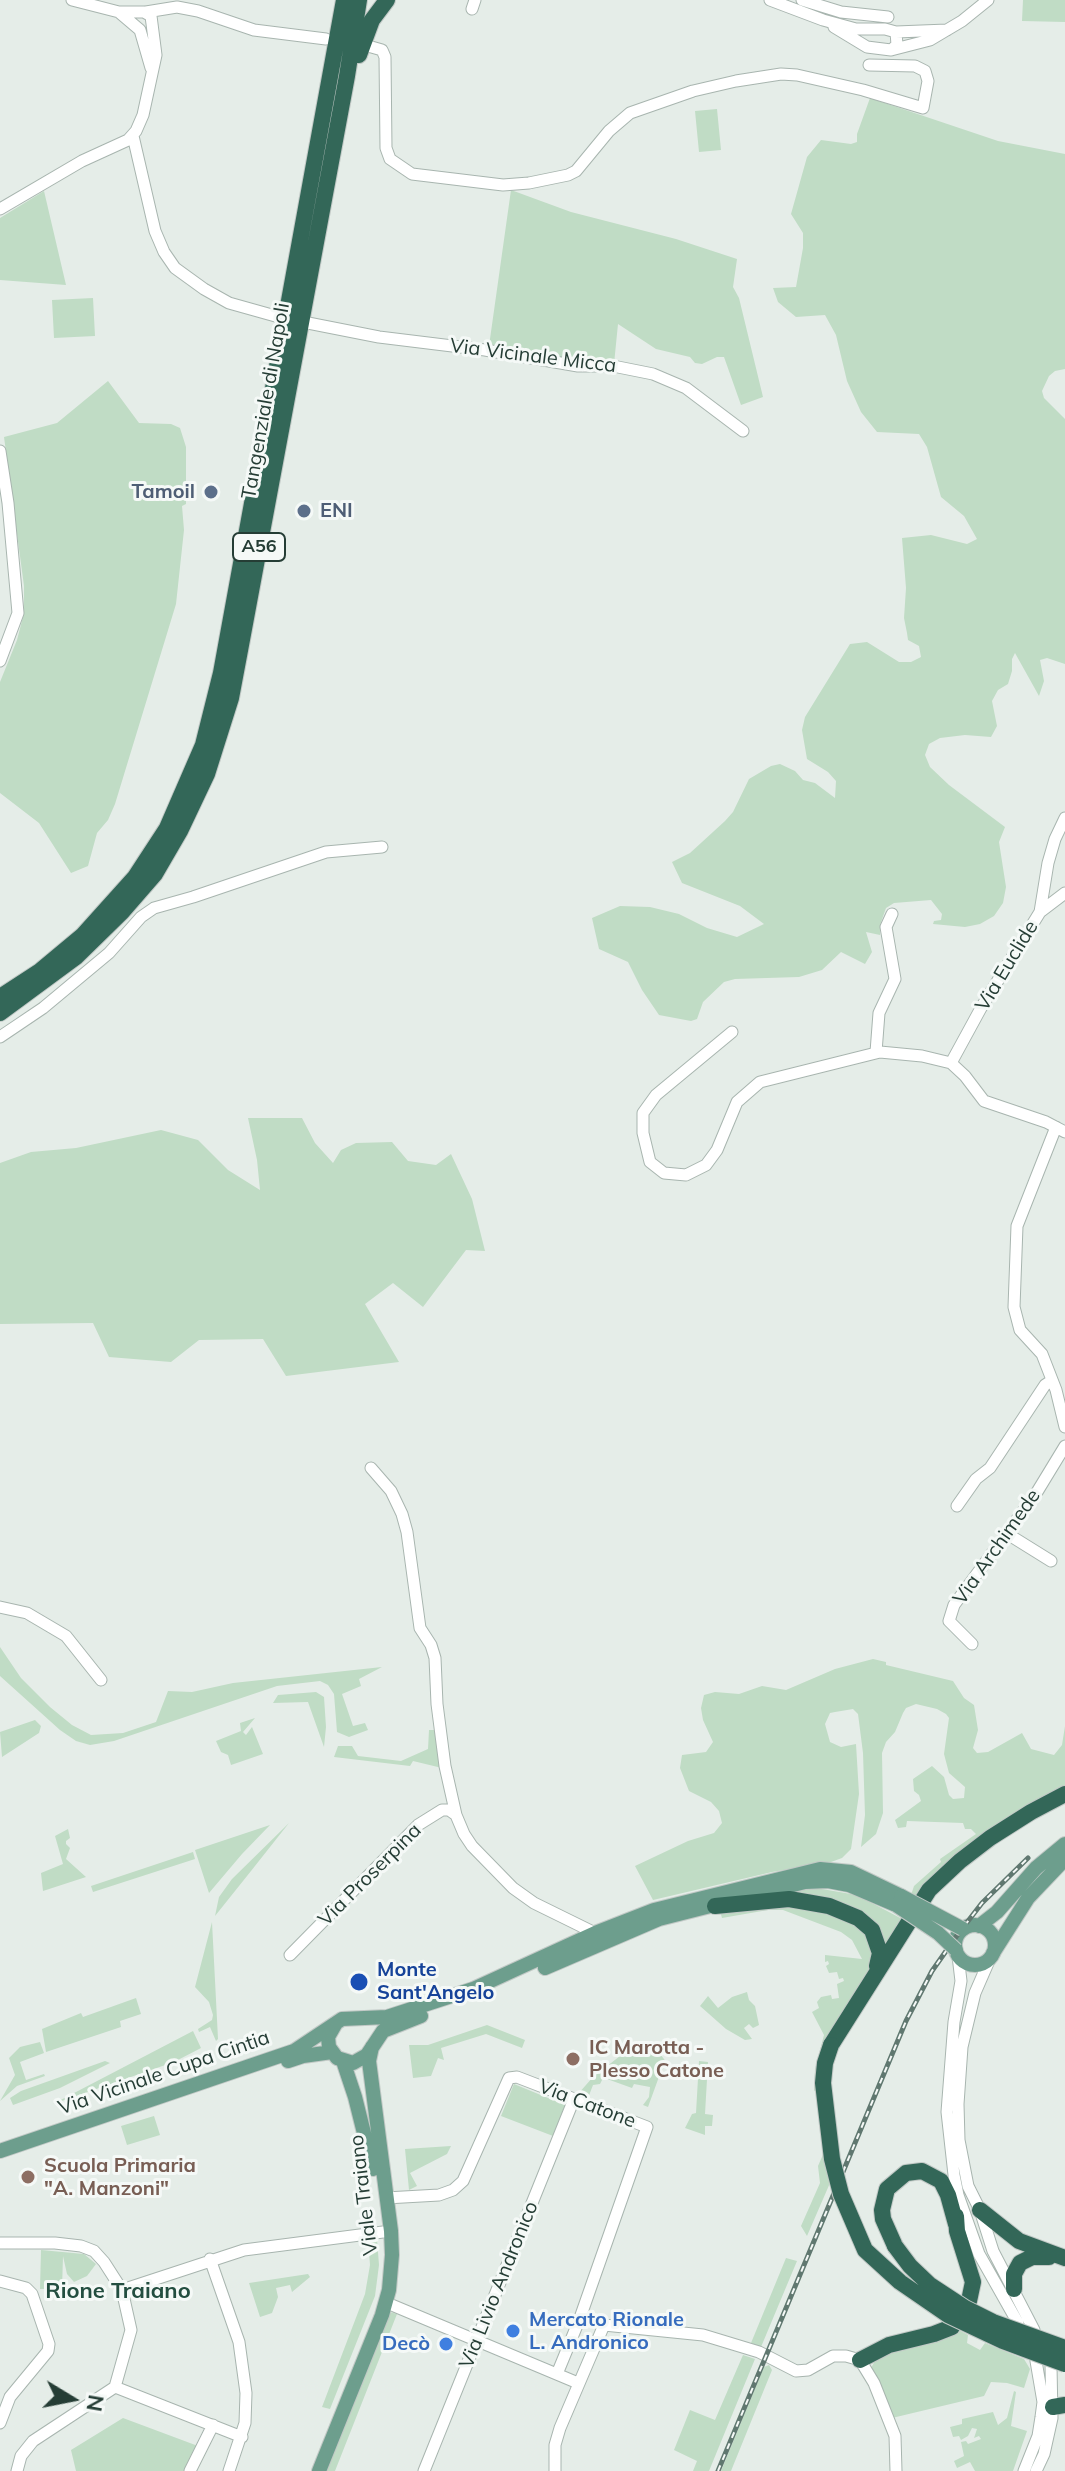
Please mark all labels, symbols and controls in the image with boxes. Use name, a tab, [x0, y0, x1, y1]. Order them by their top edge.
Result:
street label: Tangenziale di Napoli	[237, 301, 295, 501]
street label: Via Vicinale Micca	[448, 334, 618, 378]
place label: Tamoil	[132, 480, 195, 504]
marker: Tamoil	[202, 483, 220, 501]
place label: ENI	[320, 499, 353, 523]
marker: ENI	[295, 502, 313, 520]
road number: A56	[233, 533, 285, 561]
street label: Via Euclide	[971, 916, 1043, 1016]
street label: Via Archimede	[948, 1485, 1046, 1609]
street label: Via Proserpina	[313, 1818, 427, 1932]
place label: Monte Sant'Angelo	[377, 1958, 494, 2005]
marker: Monte Sant'Angelo	[348, 1971, 370, 1993]
street label: Via Vicinale Cupa Cintia	[55, 2026, 273, 2120]
place label: IC Marotta - Plesso Catone	[589, 2036, 724, 2083]
marker: IC Marotta - Plesso Catone	[564, 2050, 582, 2068]
street label: Via Catone	[535, 2074, 639, 2134]
street label: Viale Traiano	[345, 2133, 383, 2257]
place label: Scuola Primaria "A. Manzoni"	[44, 2154, 196, 2201]
marker: Scuola Primaria "A. Manzoni"	[19, 2168, 37, 2186]
street label: Via Livio Andronico	[454, 2198, 544, 2372]
district label: Rione Traiano	[45, 2278, 191, 2304]
place label: Mercato Rionale L. Andronico	[529, 2308, 684, 2355]
marker: Mercato Rionale L. Andronico	[504, 2322, 522, 2340]
place label: Decò	[382, 2332, 430, 2356]
marker: Decò	[437, 2335, 455, 2353]
north arrow	[32, 2359, 112, 2439]
text: N	[80, 2393, 111, 2414]

